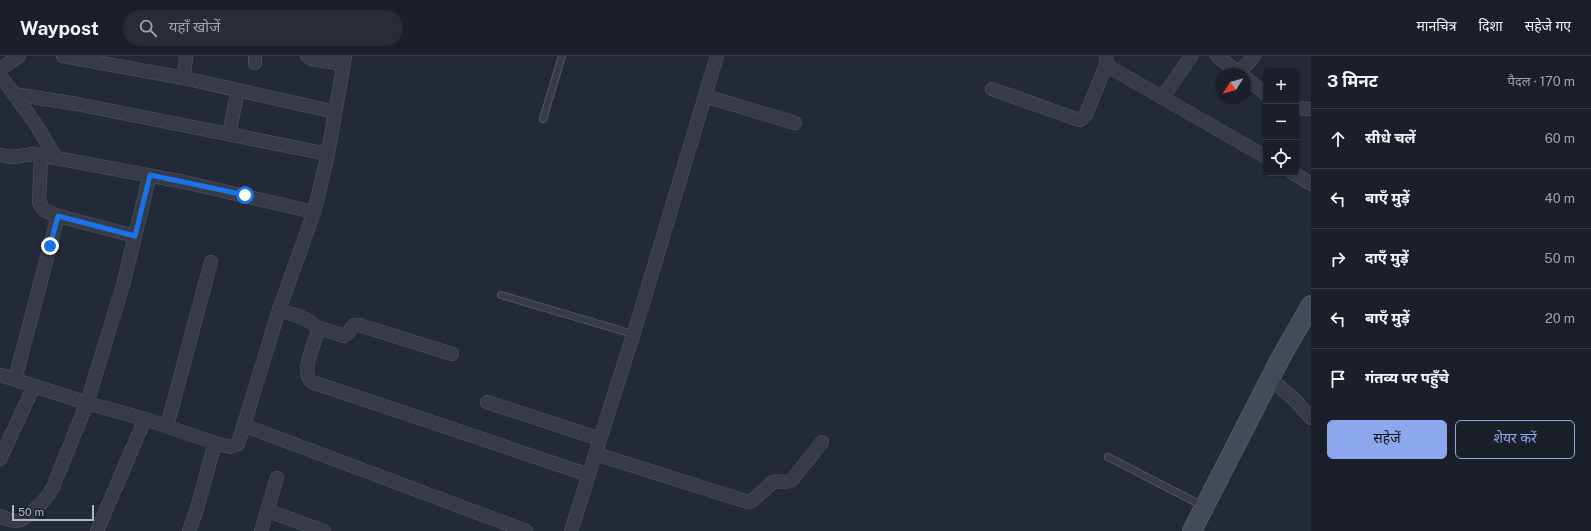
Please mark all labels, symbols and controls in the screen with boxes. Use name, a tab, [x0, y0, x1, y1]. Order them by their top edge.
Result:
search box	[123, 10, 403, 46]
text: Waypost	[20, 17, 99, 39]
icon: search	[137, 17, 159, 39]
text: यहाँ खोजें	[169, 18, 220, 35]
text: मानचित्र	[1416, 18, 1456, 34]
text: दिशा	[1478, 18, 1503, 34]
text: सहेजे गए	[1525, 18, 1571, 34]
north arrow	[1215, 68, 1251, 104]
map controls	[1263, 68, 1299, 176]
button: +	[1263, 68, 1299, 104]
text: 3 मिनट	[1327, 71, 1378, 91]
text: पैदल · 170 m	[1507, 74, 1575, 89]
button: −	[1263, 104, 1299, 140]
icon: ahead	[1327, 128, 1349, 150]
text: सीधे चलें	[1365, 129, 1416, 146]
text: 60 m	[1545, 131, 1575, 146]
button: locate	[1263, 140, 1299, 176]
route start	[236, 186, 254, 204]
icon: left	[1327, 188, 1349, 210]
text: बाएँ मुड़ें	[1365, 189, 1410, 206]
text: 40 m	[1544, 191, 1575, 206]
route end	[41, 237, 59, 255]
icon: right	[1327, 248, 1349, 270]
text: दाएँ मुड़ें	[1365, 249, 1409, 266]
text: 50 m	[1544, 251, 1575, 266]
icon: left	[1327, 308, 1349, 330]
text: बाएँ मुड़ें	[1365, 309, 1410, 326]
text: 20 m	[1545, 311, 1575, 326]
icon: arrive	[1327, 368, 1349, 390]
text: गंतव्य पर पहुँचे	[1365, 369, 1449, 386]
button: सहेजें	[1327, 420, 1447, 459]
button: शेयर करें	[1455, 420, 1575, 459]
scale bar	[12, 503, 94, 522]
text: 50 m	[18, 506, 44, 518]

